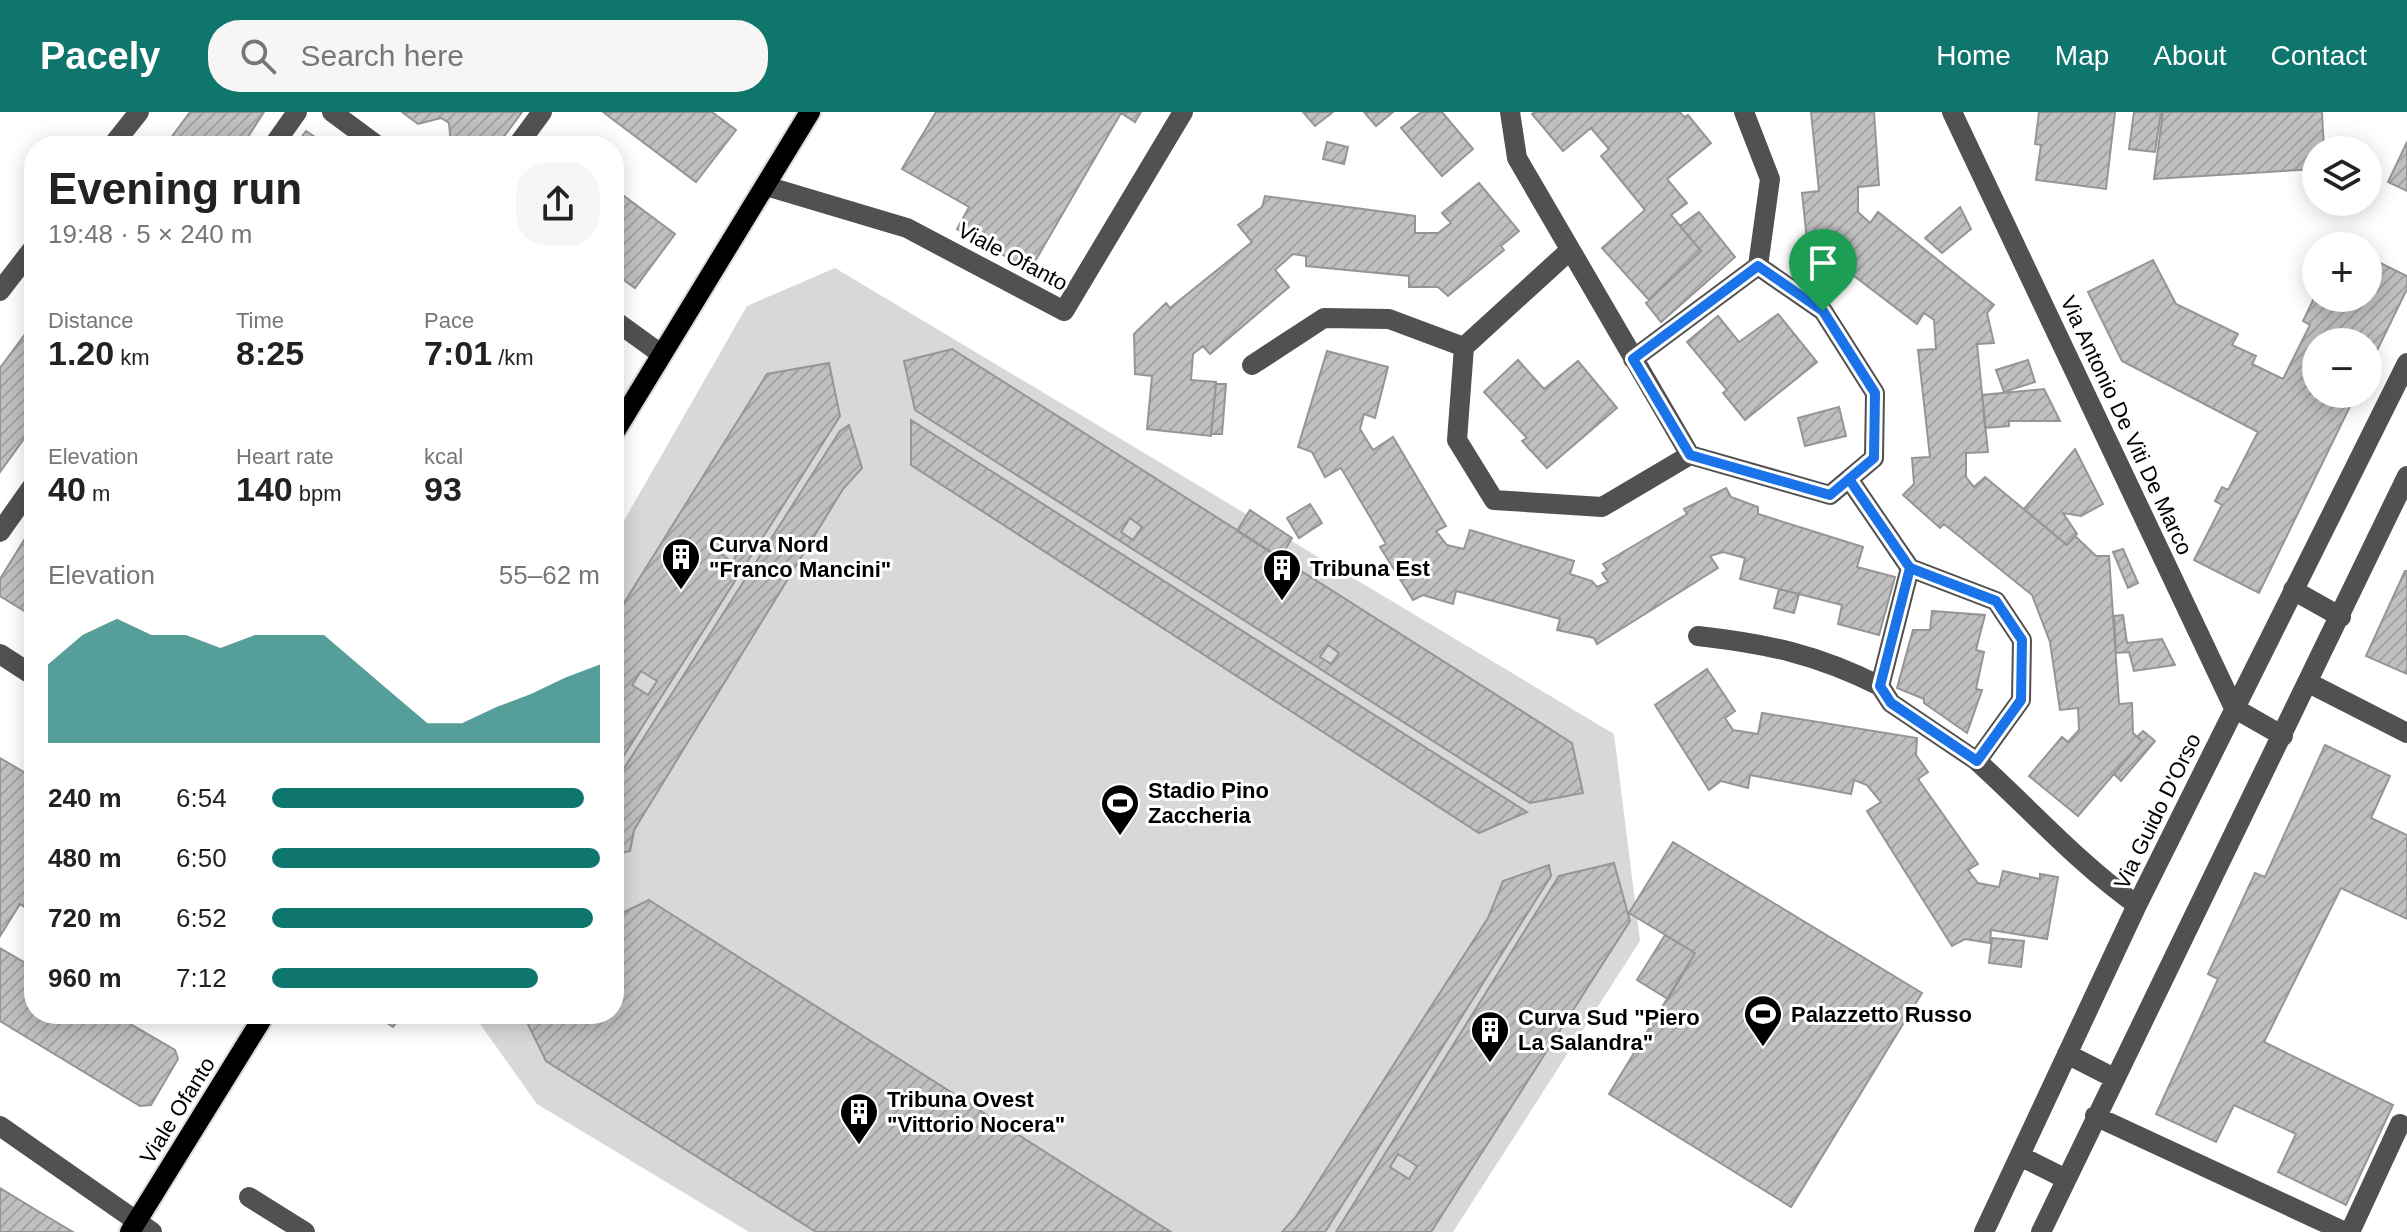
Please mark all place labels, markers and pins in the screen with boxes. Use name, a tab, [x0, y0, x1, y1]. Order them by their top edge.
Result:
pin	[1789, 229, 1857, 311]
place label: Curva Nord "Franco Mancini"	[709, 532, 891, 582]
building icon: Curva Nord "Franco Mancini"	[660, 536, 702, 591]
building icon: Tribuna Est	[1261, 547, 1303, 602]
place label: Tribuna Est	[1310, 556, 1430, 581]
place label: Stadio Pino Zaccheria	[1148, 778, 1269, 828]
sports icon: Stadio Pino Zaccheria	[1099, 782, 1141, 837]
sports icon: Palazzetto Russo	[1742, 993, 1784, 1048]
place label: Palazzetto Russo	[1791, 1002, 1972, 1027]
place label: Curva Sud "Piero La Salandra"	[1518, 1005, 1700, 1055]
building icon: Curva Sud "Piero La Salandra"	[1469, 1009, 1511, 1064]
place label: Tribuna Ovest "Vittorio Nocera"	[887, 1087, 1065, 1137]
building icon: Tribuna Ovest "Vittorio Nocera"	[838, 1091, 880, 1146]

